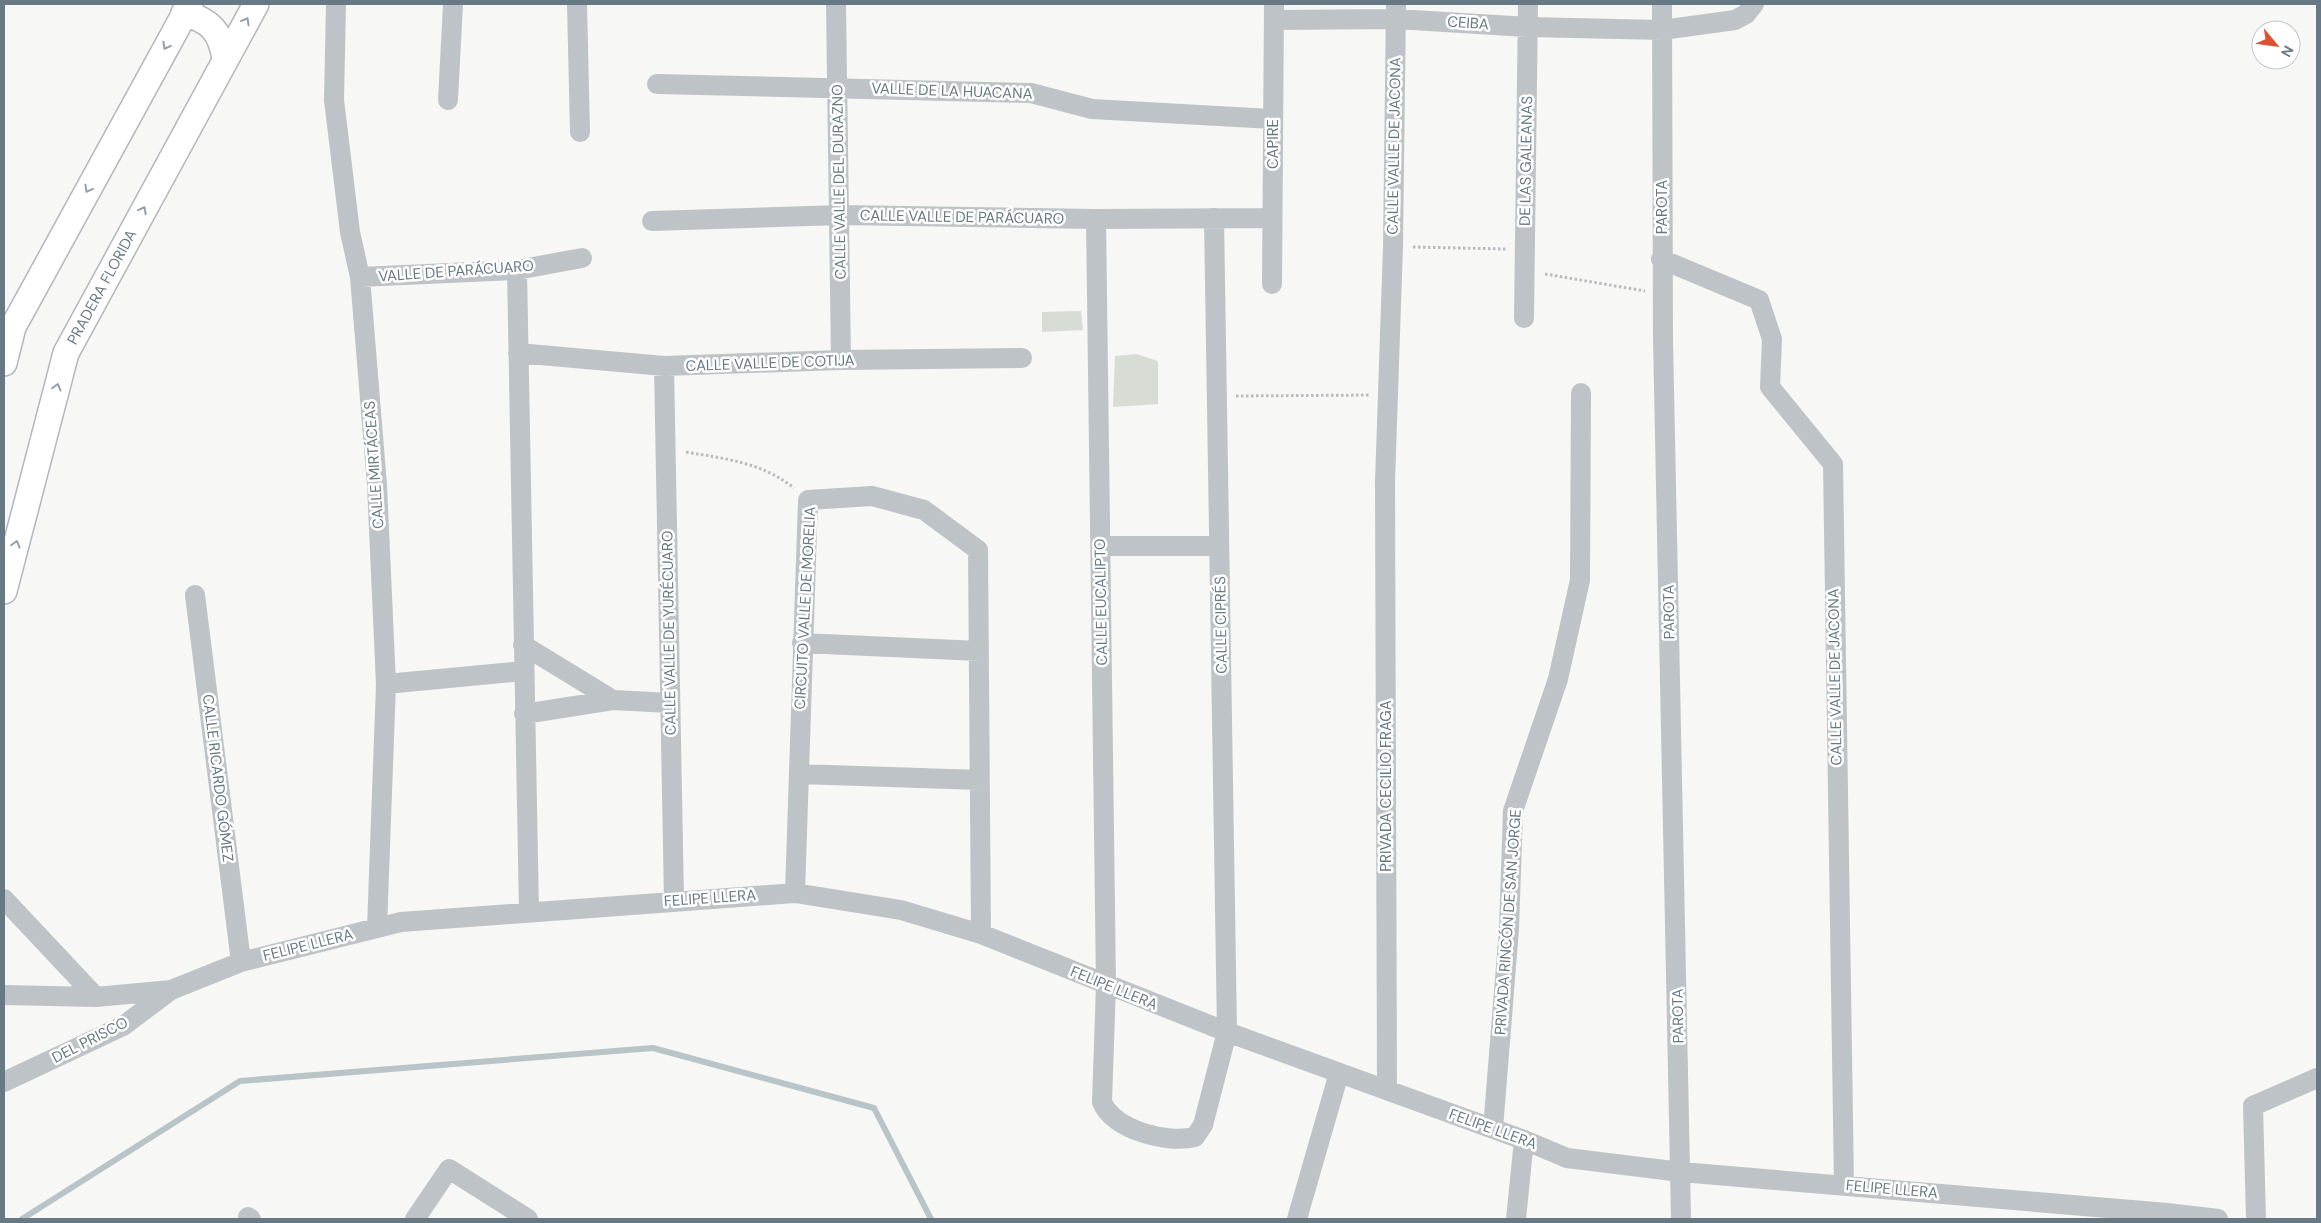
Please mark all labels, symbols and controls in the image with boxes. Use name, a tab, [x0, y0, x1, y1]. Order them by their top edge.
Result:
street label: CEIBA	[1447, 12, 1489, 34]
one-way arrow	[240, 17, 250, 26]
north arrow	[2251, 20, 2301, 70]
one-way arrow	[163, 41, 173, 50]
text: N	[2277, 42, 2298, 60]
street label: CALLE VALLE DE JACONA	[1382, 57, 1406, 235]
street label: VALLE DE LA HUACANA	[871, 78, 1033, 104]
street label: CALLE VALLE DEL DURAZNO	[827, 84, 851, 280]
street label: DE LAS GALEANAS	[1515, 96, 1537, 226]
street label: CAPIRE	[1263, 119, 1283, 169]
street label: PAROTA	[1652, 180, 1672, 234]
one-way arrow	[85, 184, 95, 193]
street label: CALLE VALLE DE PARÁCUARO	[860, 205, 1064, 229]
one-way arrow	[137, 206, 147, 215]
street label: PRADERA FLORIDA	[63, 226, 141, 348]
street label: VALLE DE PARÁCUARO	[378, 256, 534, 286]
street label: CALLE VALLE DE COTIJA	[685, 350, 855, 376]
one-way arrow	[51, 382, 62, 391]
street label: CALLE MIRTÁCEAS	[360, 400, 388, 530]
street label: CIRCUITO VALLE DE MORELIA	[790, 506, 820, 710]
street label: CALLE VALLE DE YURÉCUARO	[657, 530, 681, 736]
street label: CALLE EUCALIPTO	[1090, 538, 1112, 666]
one-way arrow	[10, 539, 21, 548]
street label: CALLE CIPRÉS	[1210, 576, 1232, 674]
street label: PAROTA	[1659, 585, 1679, 639]
street label: CALLE VALLE DE JACONA	[1823, 588, 1847, 766]
street label: CALLE RICARDO GÓMEZ	[198, 693, 238, 863]
street label: PRIVADA CECILIO FRAGA	[1376, 700, 1396, 872]
street label: PRIVADA RINCÓN DE SAN JORGE	[1490, 808, 1526, 1036]
street label: FELIPE LLERA	[663, 885, 757, 911]
street label: FELIPE LLERA	[261, 924, 355, 966]
street label: FELIPE LLERA	[1067, 961, 1161, 1015]
street label: PAROTA	[1668, 989, 1688, 1043]
street label: DEL PRISCO	[49, 1012, 131, 1068]
street label: FELIPE LLERA	[1446, 1104, 1540, 1154]
street label: FELIPE LLERA	[1845, 1175, 1939, 1203]

